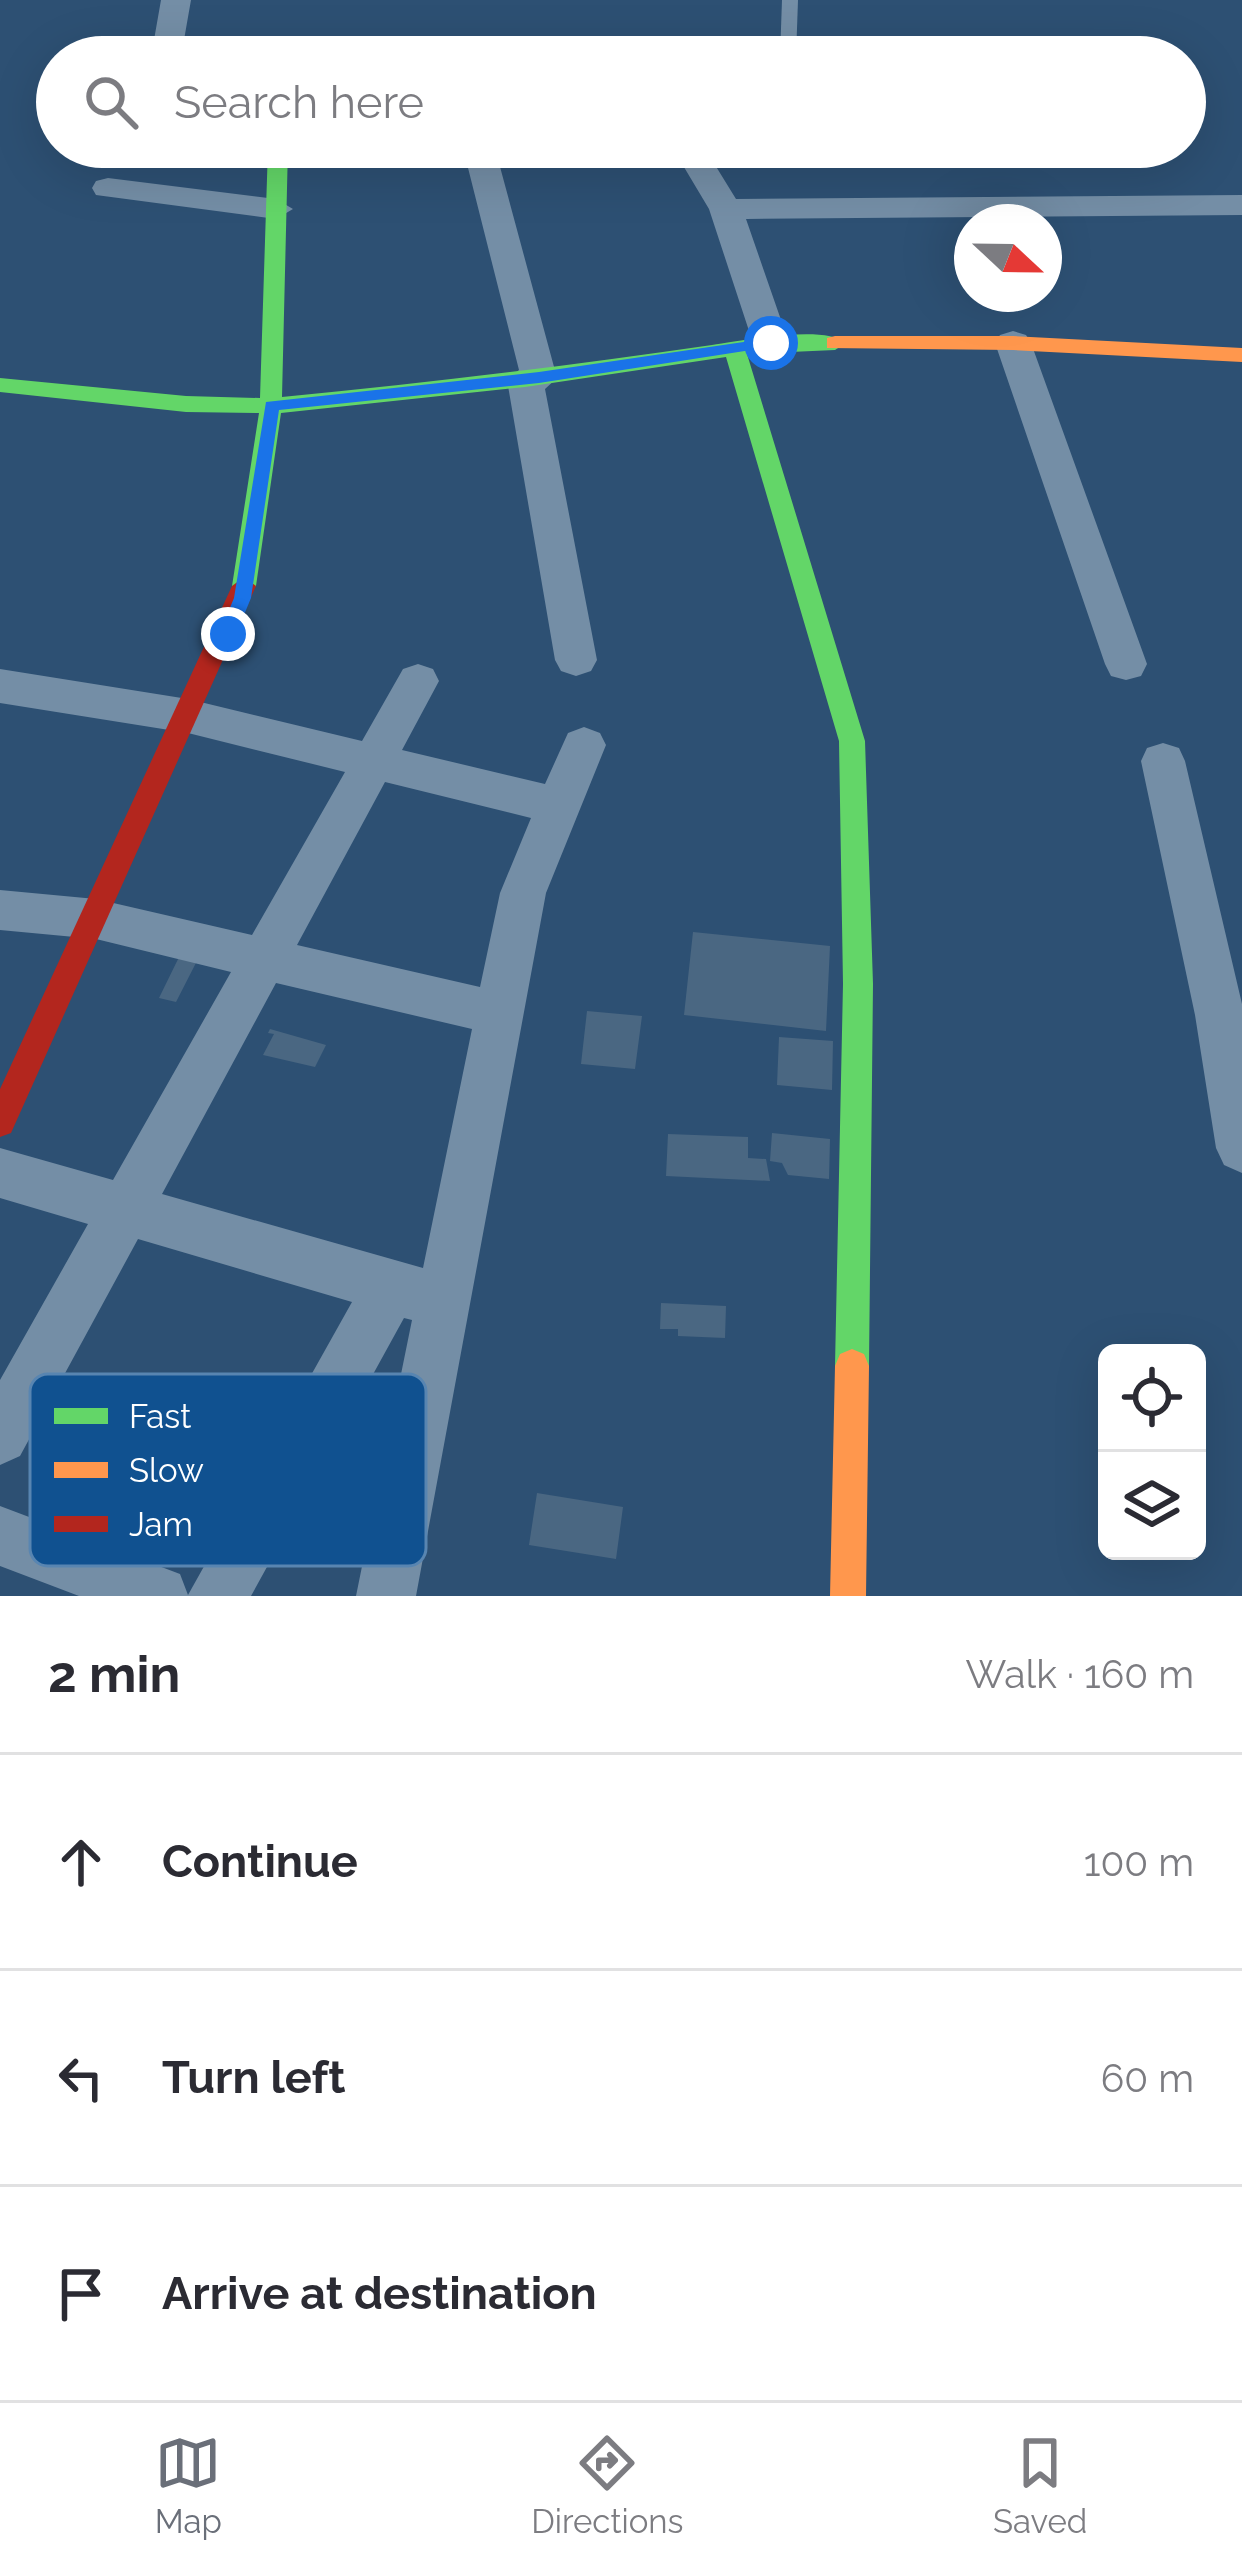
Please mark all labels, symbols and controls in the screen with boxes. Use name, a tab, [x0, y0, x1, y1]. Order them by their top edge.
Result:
search box	[36, 36, 1206, 168]
icon: search	[78, 69, 144, 135]
text: Search here	[174, 76, 424, 129]
north arrow	[954, 204, 1062, 312]
route start	[744, 316, 798, 370]
route end	[201, 607, 255, 661]
map controls	[1098, 1344, 1206, 1560]
button: locate	[1098, 1344, 1206, 1452]
legend	[30, 1374, 426, 1566]
text: Fast	[129, 1397, 191, 1436]
text: Slow	[129, 1451, 204, 1490]
button: layers	[1098, 1452, 1206, 1560]
text: Jam	[129, 1505, 193, 1544]
text: 2 min	[48, 1644, 180, 1704]
text: Walk · 160 m	[966, 1651, 1194, 1697]
icon: ahead	[48, 1829, 114, 1895]
text: Continue	[162, 1835, 358, 1888]
text: 100 m	[1084, 1839, 1194, 1885]
icon: left	[48, 2045, 114, 2111]
text: Turn left	[162, 2051, 345, 2104]
text: 60 m	[1101, 2055, 1194, 2101]
icon: arrive	[48, 2261, 114, 2327]
text: Arrive at destination	[162, 2267, 597, 2320]
tab: Map	[155, 2430, 222, 2541]
tab: Directions	[531, 2430, 684, 2541]
tab: Saved	[993, 2430, 1087, 2541]

